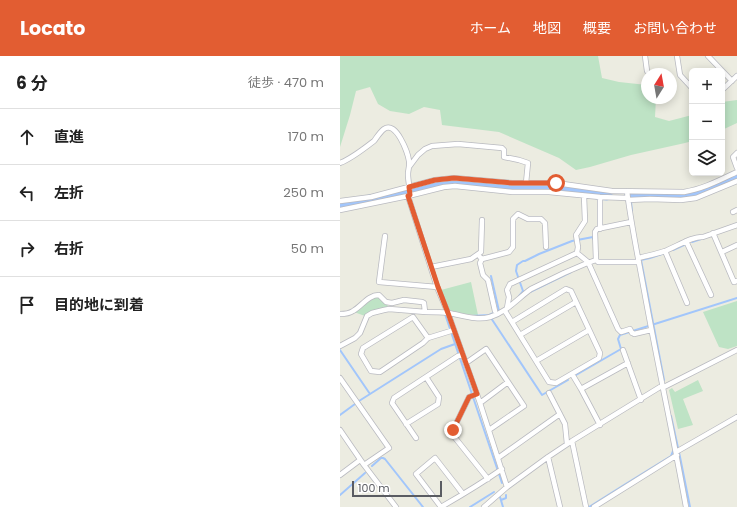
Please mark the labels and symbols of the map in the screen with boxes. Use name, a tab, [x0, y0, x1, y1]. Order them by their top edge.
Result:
north arrow	[641, 68, 677, 104]
route start	[547, 174, 565, 192]
route end	[444, 421, 462, 439]
scale bar	[352, 479, 442, 498]

